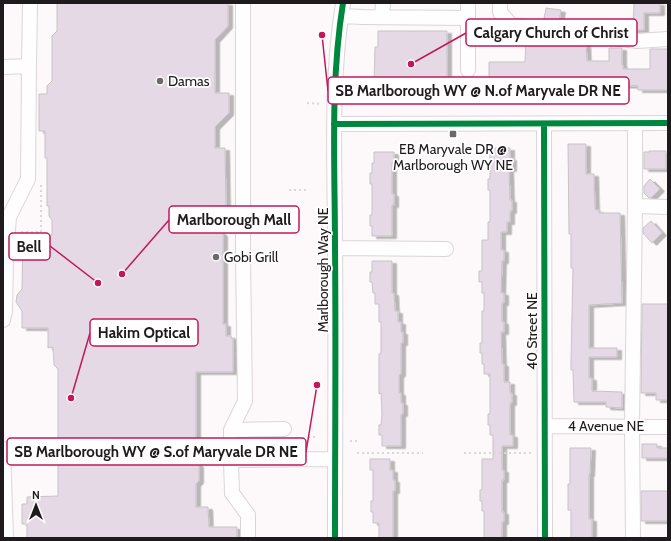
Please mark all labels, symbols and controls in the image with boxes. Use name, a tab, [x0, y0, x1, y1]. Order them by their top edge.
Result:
callout: Calgary Church of Christ	[466, 19, 637, 46]
text: Calgary Church of Christ	[473, 24, 629, 42]
place label: Damas	[168, 72, 210, 90]
marker: Damas	[155, 76, 165, 86]
callout: SB Marlborough WY @ N.of Maryvale DR NE	[328, 77, 629, 104]
text: SB Marlborough WY @ N.of Maryvale DR NE	[335, 82, 621, 100]
marker: EB Maryvale DR @ Marlborough WY NE	[448, 129, 458, 139]
place label: EB Maryvale DR @ Marlborough WY NE	[393, 140, 513, 174]
callout: Marlborough Mall	[169, 206, 299, 233]
street label: Marlborough Way NE	[314, 207, 332, 333]
text: Marlborough Mall	[177, 211, 291, 229]
callout: Bell	[9, 233, 50, 260]
text: Bell	[16, 238, 42, 256]
place label: Gobi Grill	[224, 248, 279, 266]
marker: Gobi Grill	[211, 252, 221, 262]
street label: 40 Street NE	[523, 292, 541, 370]
callout: Hakim Optical	[90, 319, 198, 346]
text: Hakim Optical	[98, 324, 190, 342]
street label: 4 Avenue NE	[568, 417, 644, 435]
callout: SB Marlborough WY @ S.of Maryvale DR NE	[7, 438, 306, 465]
text: SB Marlborough WY @ S.of Maryvale DR NE	[14, 443, 298, 461]
north arrow	[16, 485, 56, 525]
text: N	[32, 488, 40, 502]

